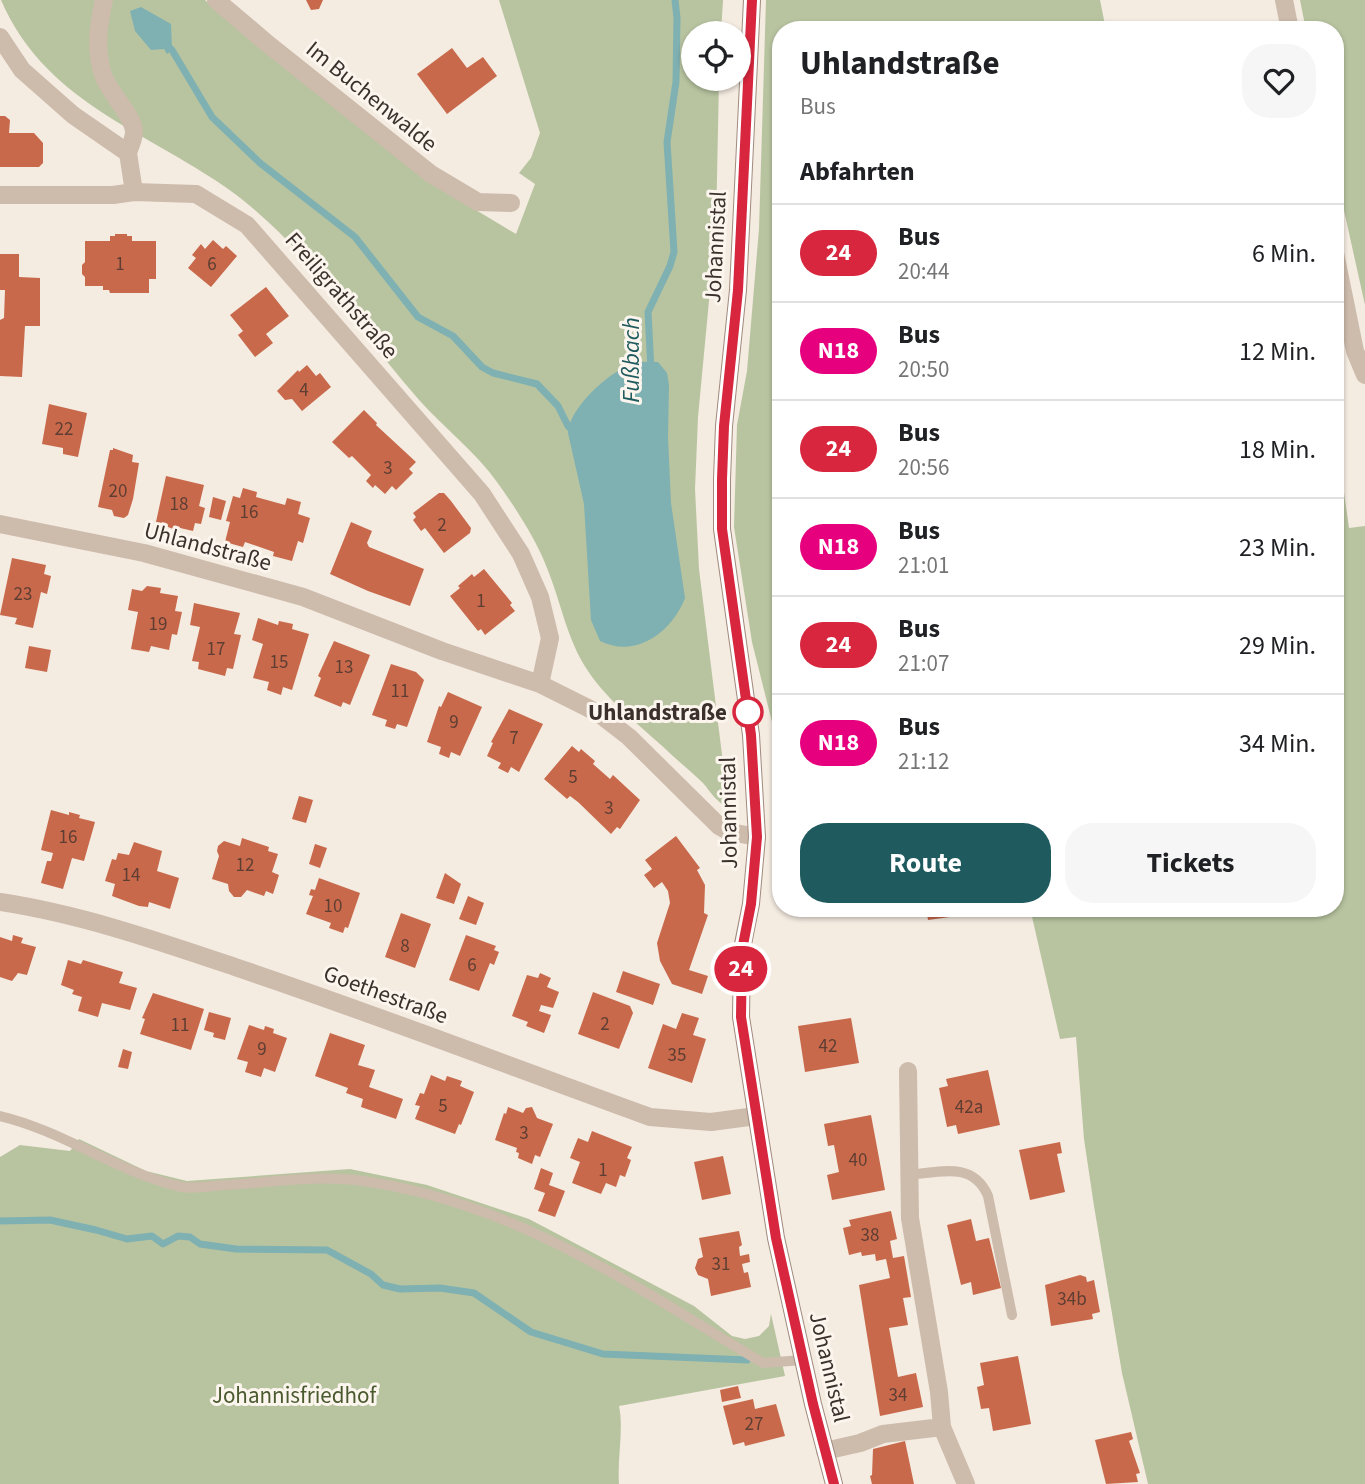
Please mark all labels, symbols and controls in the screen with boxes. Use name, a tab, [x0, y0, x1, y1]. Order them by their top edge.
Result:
map controls	[681, 21, 751, 91]
button: locate	[681, 21, 751, 91]
street label: Im Buchenwalde	[299, 33, 445, 160]
text: Uhlandstraße	[800, 40, 1000, 87]
button: heart	[1242, 44, 1316, 118]
text: Bus	[800, 90, 836, 123]
text: Abfahrten	[800, 153, 915, 190]
street label: Johannistal	[696, 190, 735, 304]
text: Bus	[898, 218, 940, 255]
street label: Freiligrathstraße	[277, 225, 406, 366]
text: 24	[826, 235, 851, 270]
text: 6 Min.	[1252, 235, 1316, 272]
house number: 1	[115, 251, 125, 278]
house number: 6	[207, 251, 217, 278]
text: 20:44	[898, 255, 949, 288]
text: Bus	[898, 316, 940, 353]
water label: Fußbach	[614, 317, 649, 403]
text: N18	[818, 333, 859, 368]
text: 12 Min.	[1239, 333, 1316, 370]
text: 20:50	[898, 353, 949, 386]
house number: 4	[299, 377, 309, 404]
text: Bus	[898, 414, 940, 451]
house number: 22	[55, 416, 73, 443]
text: 24	[826, 431, 851, 466]
text: 18 Min.	[1239, 431, 1316, 468]
text: 20:56	[898, 451, 949, 484]
house number: 3	[383, 455, 393, 482]
house number: 20	[109, 478, 127, 505]
house number: 18	[170, 491, 188, 518]
house number: 16	[240, 499, 258, 526]
house number: 2	[437, 512, 447, 539]
text: Bus	[898, 512, 940, 549]
street label: Uhlandstraße	[140, 514, 275, 579]
text: N18	[818, 529, 859, 564]
text: 23 Min.	[1239, 529, 1316, 566]
text: 21:01	[898, 549, 949, 582]
house number: 23	[14, 581, 32, 608]
house number: 1	[476, 588, 486, 615]
text: Bus	[898, 610, 940, 647]
house number: 19	[149, 611, 167, 638]
text: 24	[826, 627, 851, 662]
text: 29 Min.	[1239, 627, 1316, 664]
house number: 17	[207, 636, 225, 663]
text: 21:07	[898, 647, 949, 680]
house number: 15	[270, 649, 288, 676]
house number: 13	[335, 654, 353, 681]
house number: 11	[391, 678, 409, 705]
place label: Uhlandstraße	[588, 696, 727, 729]
marker: Uhlandstraße	[733, 697, 763, 727]
text: Bus	[898, 708, 940, 745]
house number: 9	[449, 709, 459, 736]
house number: 7	[509, 725, 519, 752]
text: N18	[818, 725, 859, 760]
text: 34 Min.	[1239, 725, 1316, 762]
text: 21:12	[898, 745, 949, 778]
street label: Johannistal	[711, 757, 746, 869]
house number: 5	[568, 764, 578, 791]
house number: 3	[604, 795, 614, 822]
button: Route	[800, 823, 1051, 903]
button: Tickets	[1065, 823, 1316, 903]
house number: 16	[59, 824, 77, 851]
house number: 12	[236, 852, 254, 879]
house number: 14	[122, 862, 140, 889]
house number: 10	[324, 893, 342, 920]
house number: 8	[400, 933, 410, 960]
line badge: 24	[710, 946, 772, 992]
text: 24	[728, 951, 754, 986]
house number: 6	[467, 952, 477, 979]
street label: Goethestraße	[319, 957, 453, 1032]
house number: 2	[600, 1011, 610, 1038]
house number: 11	[171, 1012, 189, 1039]
house number: 42	[819, 1033, 837, 1060]
house number: 9	[257, 1036, 267, 1063]
house number: 35	[668, 1042, 686, 1069]
house number: 5	[438, 1093, 448, 1120]
house number: 42a	[955, 1094, 983, 1121]
house number: 3	[519, 1120, 529, 1147]
house number: 40	[849, 1147, 867, 1174]
house number: 1	[598, 1157, 608, 1184]
house number: 38	[861, 1222, 879, 1249]
house number: 31	[712, 1251, 730, 1278]
house number: 34b	[1057, 1286, 1087, 1313]
street label: Johannistal	[801, 1309, 858, 1426]
park label: Johannisfriedhof	[212, 1379, 377, 1412]
house number: 34	[889, 1382, 907, 1409]
house number: 27	[745, 1411, 763, 1438]

